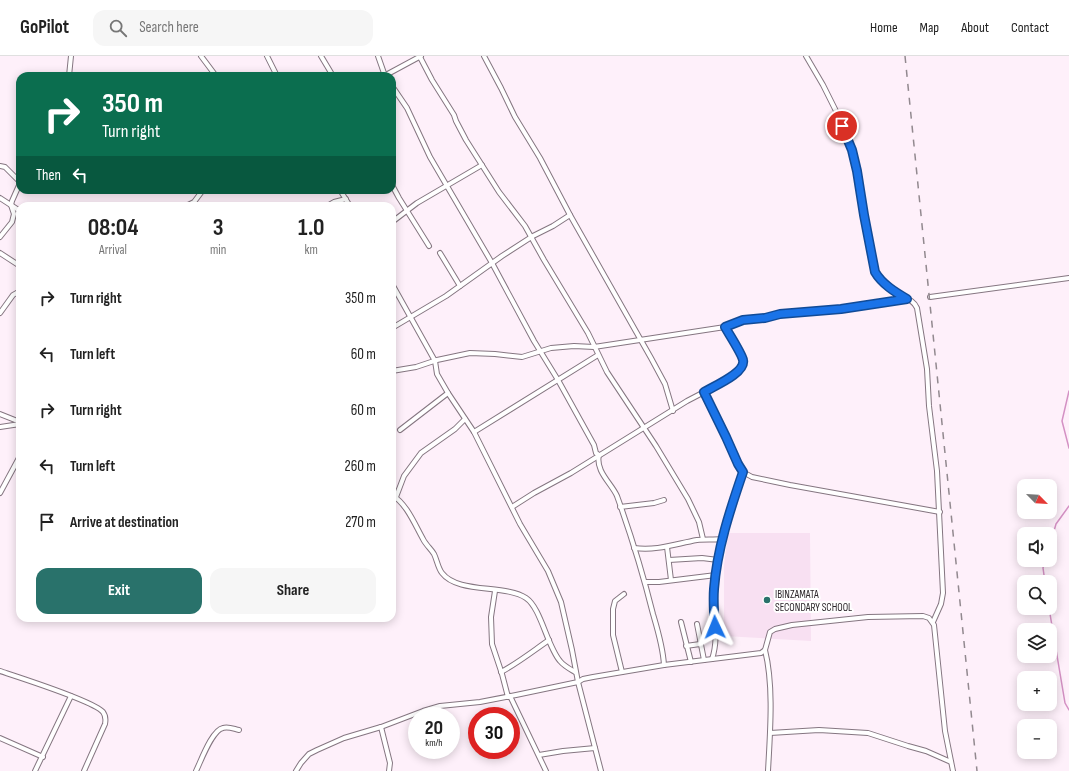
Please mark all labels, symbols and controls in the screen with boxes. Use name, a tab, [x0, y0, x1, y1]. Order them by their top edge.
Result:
search box	[93, 10, 373, 46]
text: GoPilot	[20, 16, 69, 39]
icon: search	[107, 17, 129, 39]
text: Search here	[139, 18, 199, 37]
text: Home	[870, 19, 898, 36]
text: Map	[920, 19, 939, 36]
text: About	[961, 19, 989, 36]
text: Contact	[1011, 19, 1049, 36]
text: 350 m	[102, 87, 163, 120]
icon: right	[36, 88, 88, 140]
pin	[825, 109, 859, 143]
icon: arrive	[831, 115, 853, 137]
text: Turn right	[102, 121, 160, 142]
icon: left	[69, 164, 91, 186]
text: Then	[36, 166, 61, 185]
text: 08:04	[88, 213, 138, 242]
text: 3	[213, 213, 224, 242]
text: 1.0	[298, 213, 324, 242]
text: Arrival	[99, 242, 127, 258]
text: min	[210, 242, 226, 258]
text: km	[305, 242, 318, 258]
icon: right	[36, 287, 58, 309]
text: Turn right	[70, 289, 122, 308]
text: 350 m	[345, 289, 376, 308]
icon: left	[36, 343, 58, 365]
text: Turn left	[70, 345, 115, 364]
text: 60 m	[351, 345, 376, 364]
icon: right	[36, 399, 58, 421]
text: Turn right	[70, 401, 122, 420]
text: 60 m	[351, 401, 376, 420]
icon: left	[36, 455, 58, 477]
text: Turn left	[70, 457, 115, 476]
text: 260 m	[345, 457, 376, 476]
north arrow	[1017, 479, 1057, 519]
map controls	[1017, 479, 1057, 759]
icon: arrive	[36, 511, 58, 533]
text: Arrive at destination	[70, 513, 179, 532]
text: 270 m	[345, 513, 376, 532]
button: sound	[1017, 527, 1057, 567]
button: Exit	[36, 568, 202, 614]
button: Share	[210, 568, 376, 614]
button: search	[1017, 575, 1057, 615]
place label: IBINZAMATA SECONDARY SCHOOL	[775, 588, 852, 614]
marker: IBINZAMATA SECONDARY SCHOOL	[762, 595, 772, 605]
position arrow	[694, 606, 736, 648]
button: layers	[1017, 623, 1057, 663]
button: +	[1017, 671, 1057, 711]
speed limit sign: 30	[468, 707, 520, 759]
text: 20	[425, 716, 443, 740]
button: −	[1017, 719, 1057, 759]
text: km/h	[425, 737, 443, 749]

